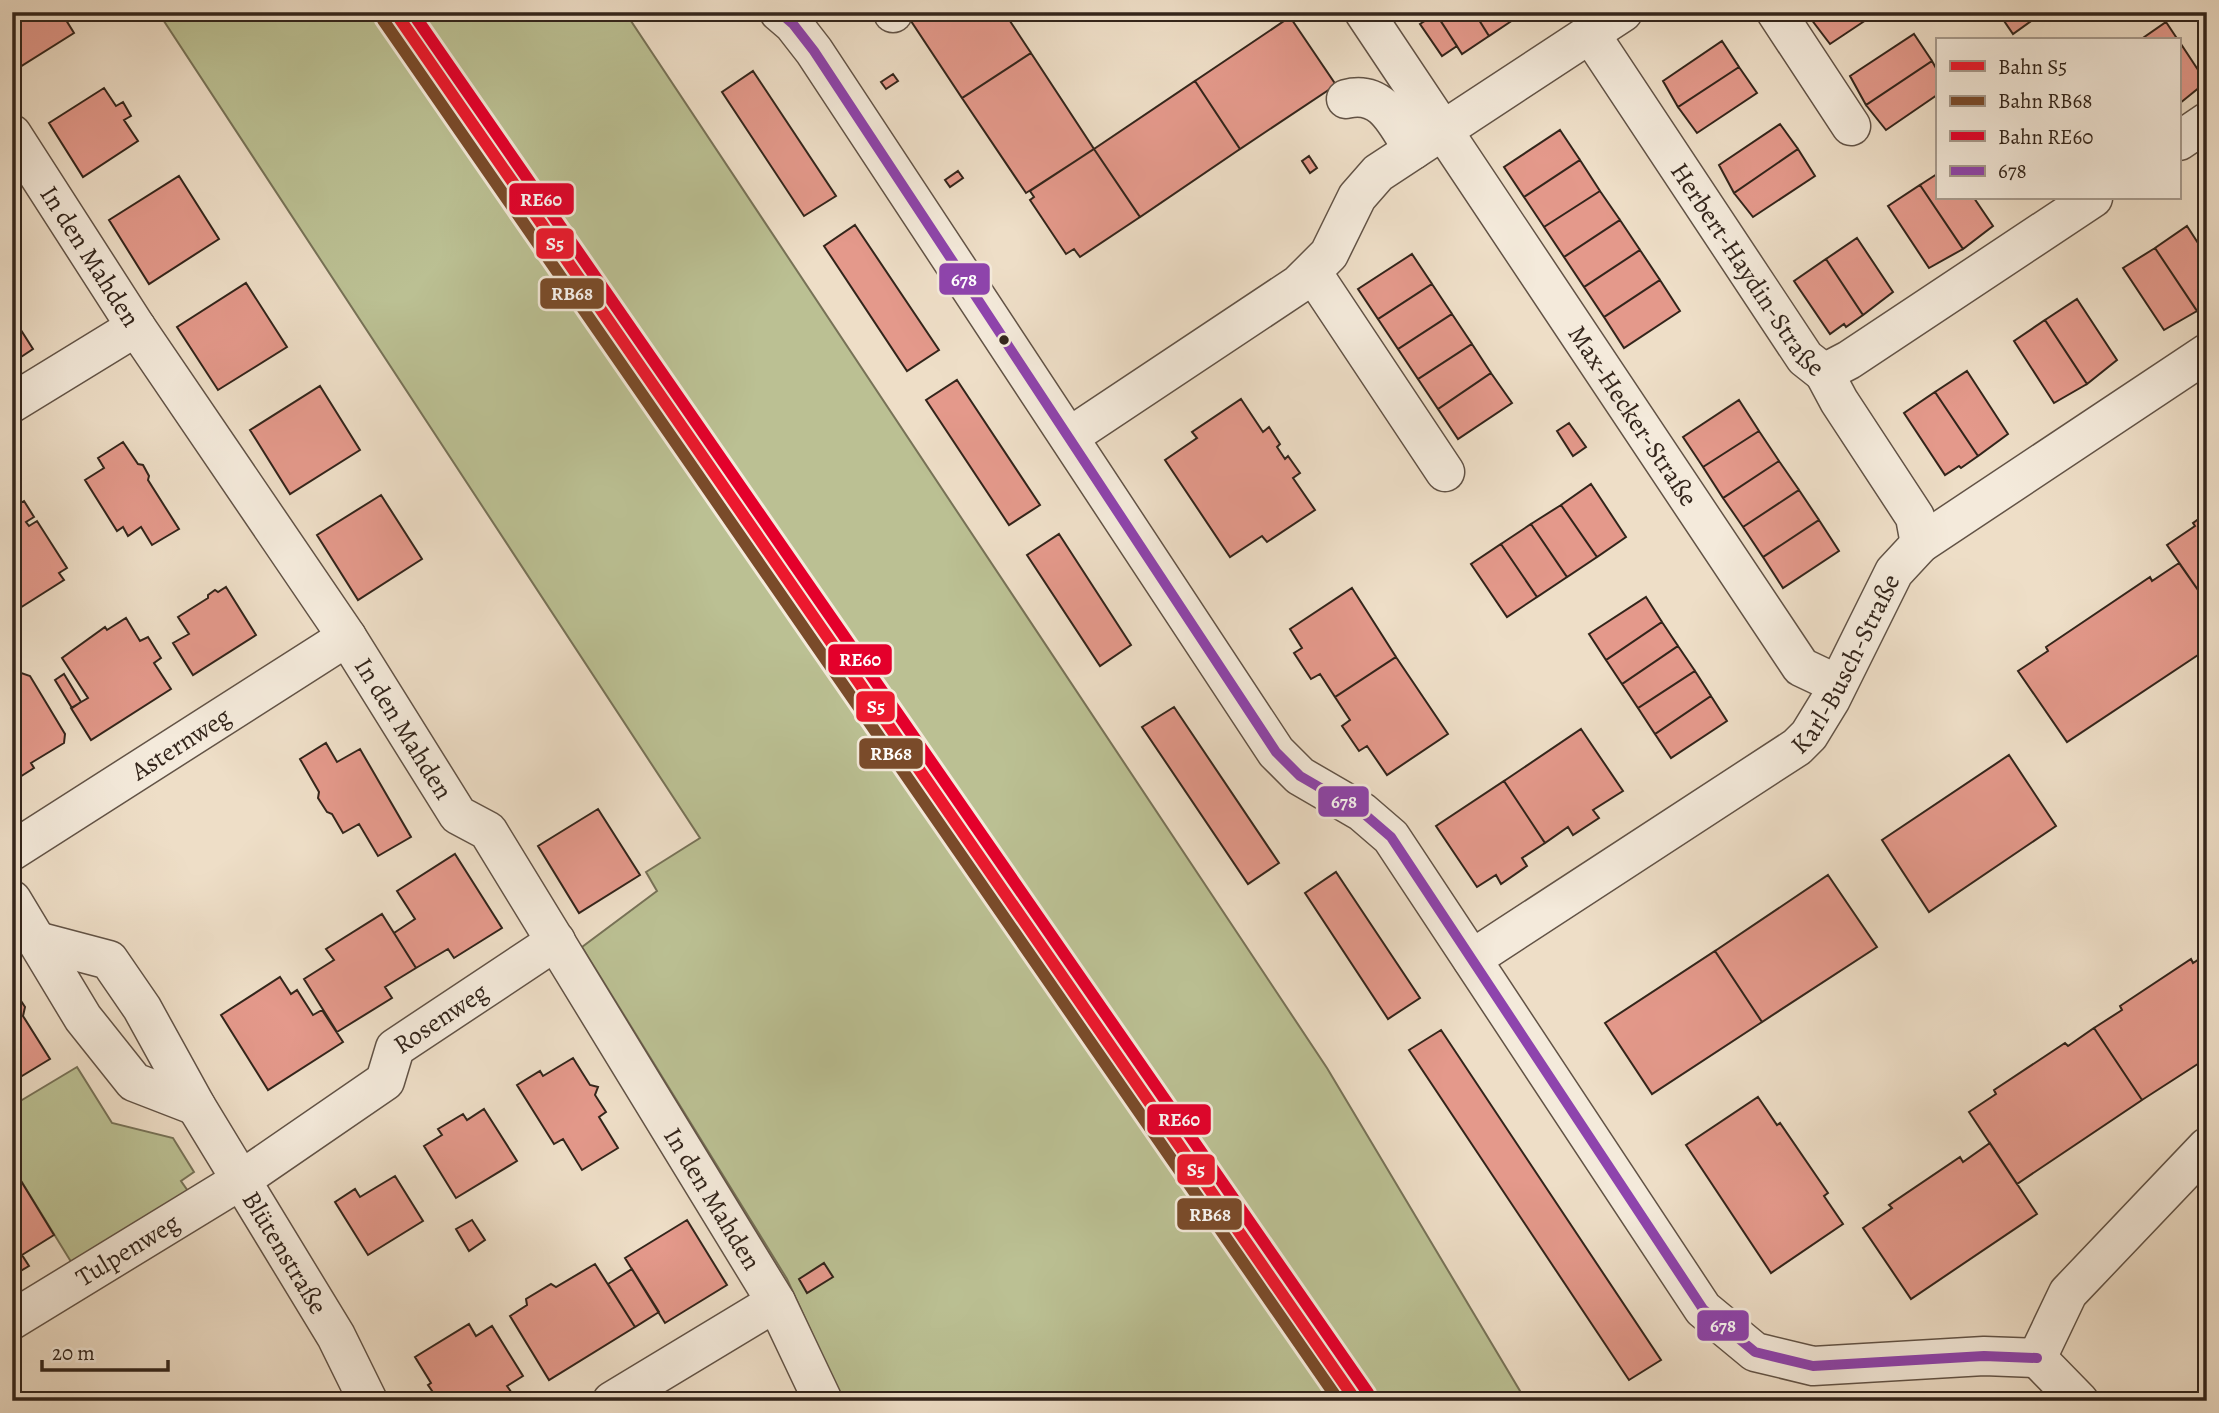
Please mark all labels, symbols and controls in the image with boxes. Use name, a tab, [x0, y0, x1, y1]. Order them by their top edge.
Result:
legend	[1936, 38, 2180, 200]
text: Bahn S5	[1998, 53, 2067, 81]
text: Bahn RB68	[1998, 87, 2092, 115]
text: Bahn RE60	[1998, 123, 2093, 151]
street label: Herbert-Haydin-Straße	[1662, 156, 1832, 385]
text: 678	[1998, 157, 2027, 185]
street label: In den Mahden	[32, 179, 148, 334]
line badge: RE60	[508, 182, 575, 216]
text: RE60	[520, 187, 562, 213]
line badge: S5	[535, 227, 575, 260]
text: S5	[546, 231, 564, 257]
line badge: 678	[938, 262, 991, 296]
text: 678	[951, 267, 977, 293]
line badge: RB68	[539, 277, 605, 310]
text: RB68	[551, 281, 593, 307]
street label: Max-Hecker-Straße	[1560, 318, 1706, 513]
unlabelled marker	[997, 333, 1011, 347]
street label: Karl-Busch-Straße	[1783, 568, 1908, 762]
line badge: RE60	[827, 643, 893, 676]
text: RE60	[839, 647, 881, 673]
street label: In den Mahden	[346, 651, 461, 806]
line badge: S5	[855, 690, 896, 723]
text: S5	[867, 694, 885, 720]
street label: Asternweg	[123, 699, 237, 789]
line badge: RB68	[858, 737, 924, 770]
text: RB68	[870, 741, 912, 767]
line badge: 678	[1317, 785, 1370, 818]
text: 678	[1331, 789, 1357, 815]
street label: Rosenweg	[387, 974, 494, 1062]
line badge: RE60	[1146, 1103, 1212, 1136]
text: RE60	[1158, 1107, 1200, 1133]
street label: In den Mahden	[655, 1121, 769, 1277]
line badge: S5	[1176, 1153, 1216, 1186]
text: S5	[1187, 1157, 1205, 1183]
street label: Blütenstraße	[234, 1184, 336, 1321]
line badge: RB68	[1176, 1197, 1243, 1231]
text: RB68	[1189, 1202, 1231, 1228]
street label: Tulpenweg	[69, 1205, 186, 1295]
line badge: 678	[1696, 1309, 1750, 1342]
text: 678	[1710, 1313, 1736, 1339]
scale bar	[42, 1329, 168, 1373]
text: 20 m	[52, 1339, 95, 1367]

